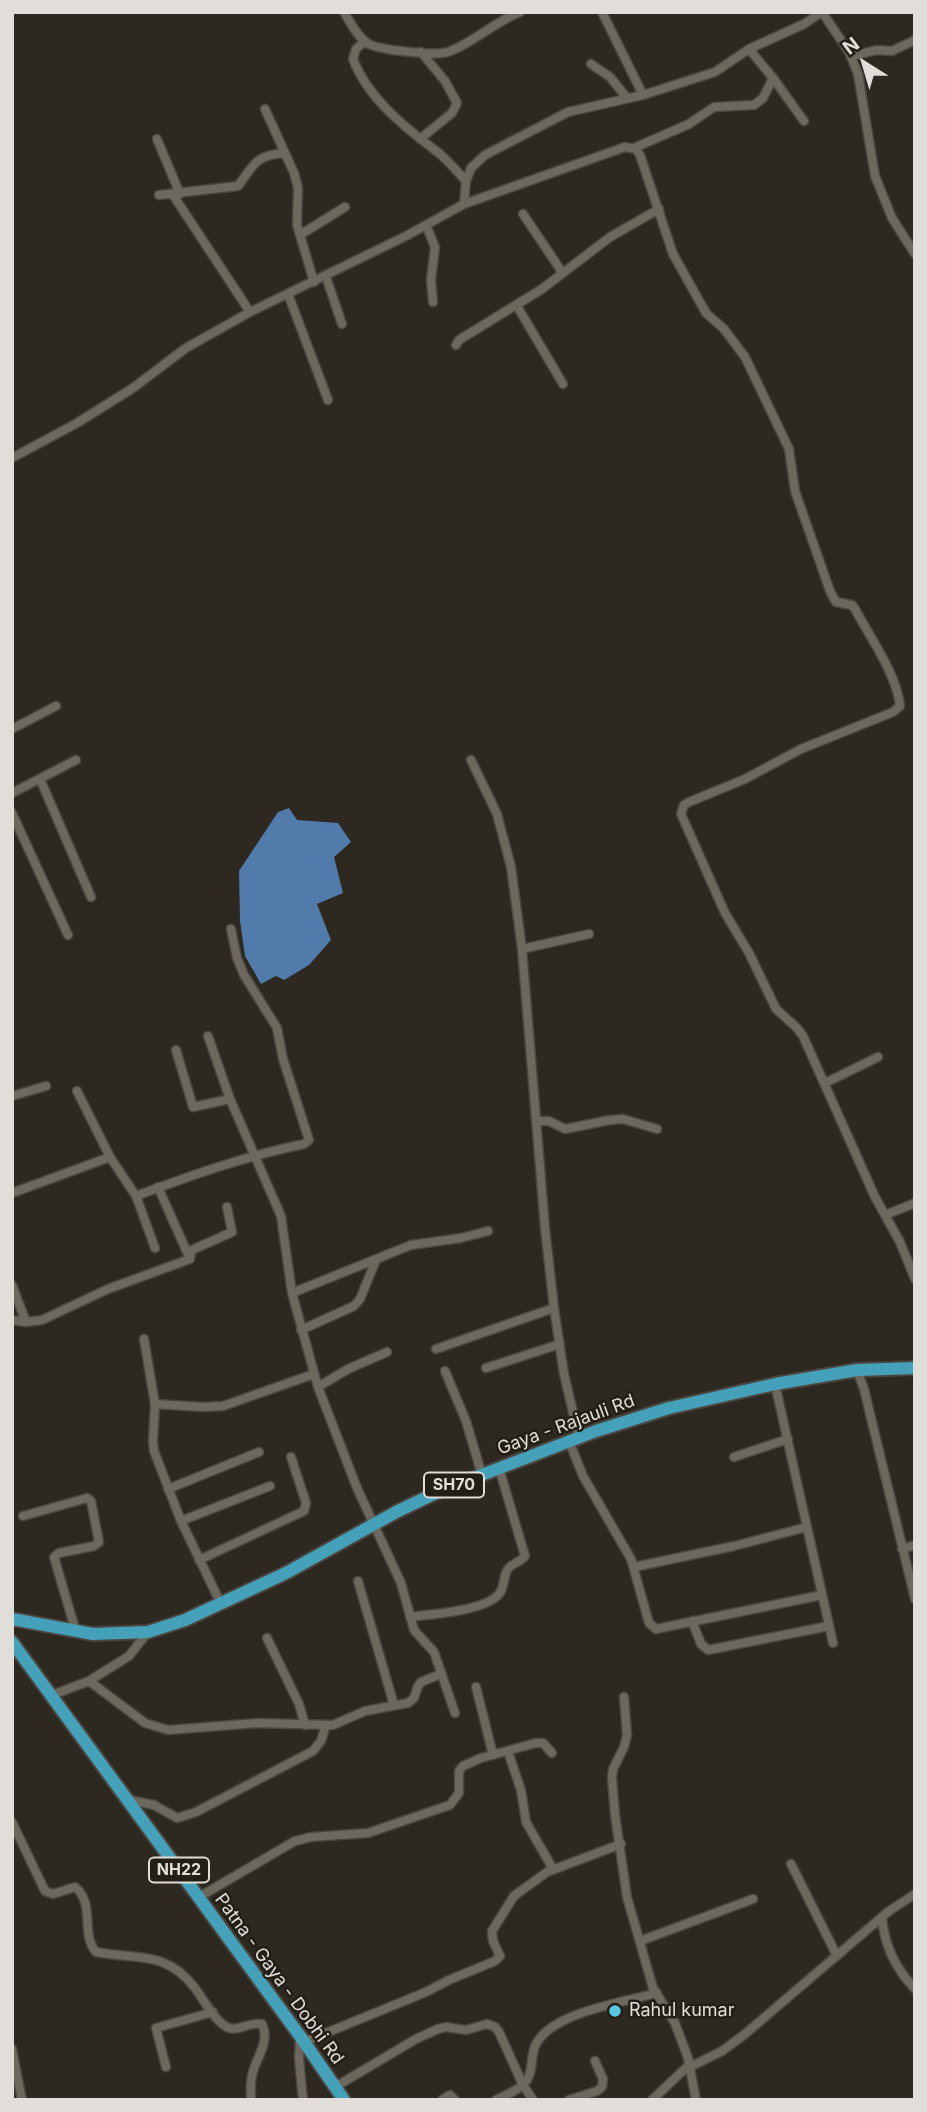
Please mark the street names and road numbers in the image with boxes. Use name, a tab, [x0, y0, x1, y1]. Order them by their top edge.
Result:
street label: Gaya - Rajauli Rd	[494, 1390, 638, 1460]
road number: SH70	[424, 1472, 484, 1498]
road number: NH22	[149, 1858, 209, 1882]
street label: Patna - Gaya - Dobhi Rd	[210, 1889, 348, 2069]

